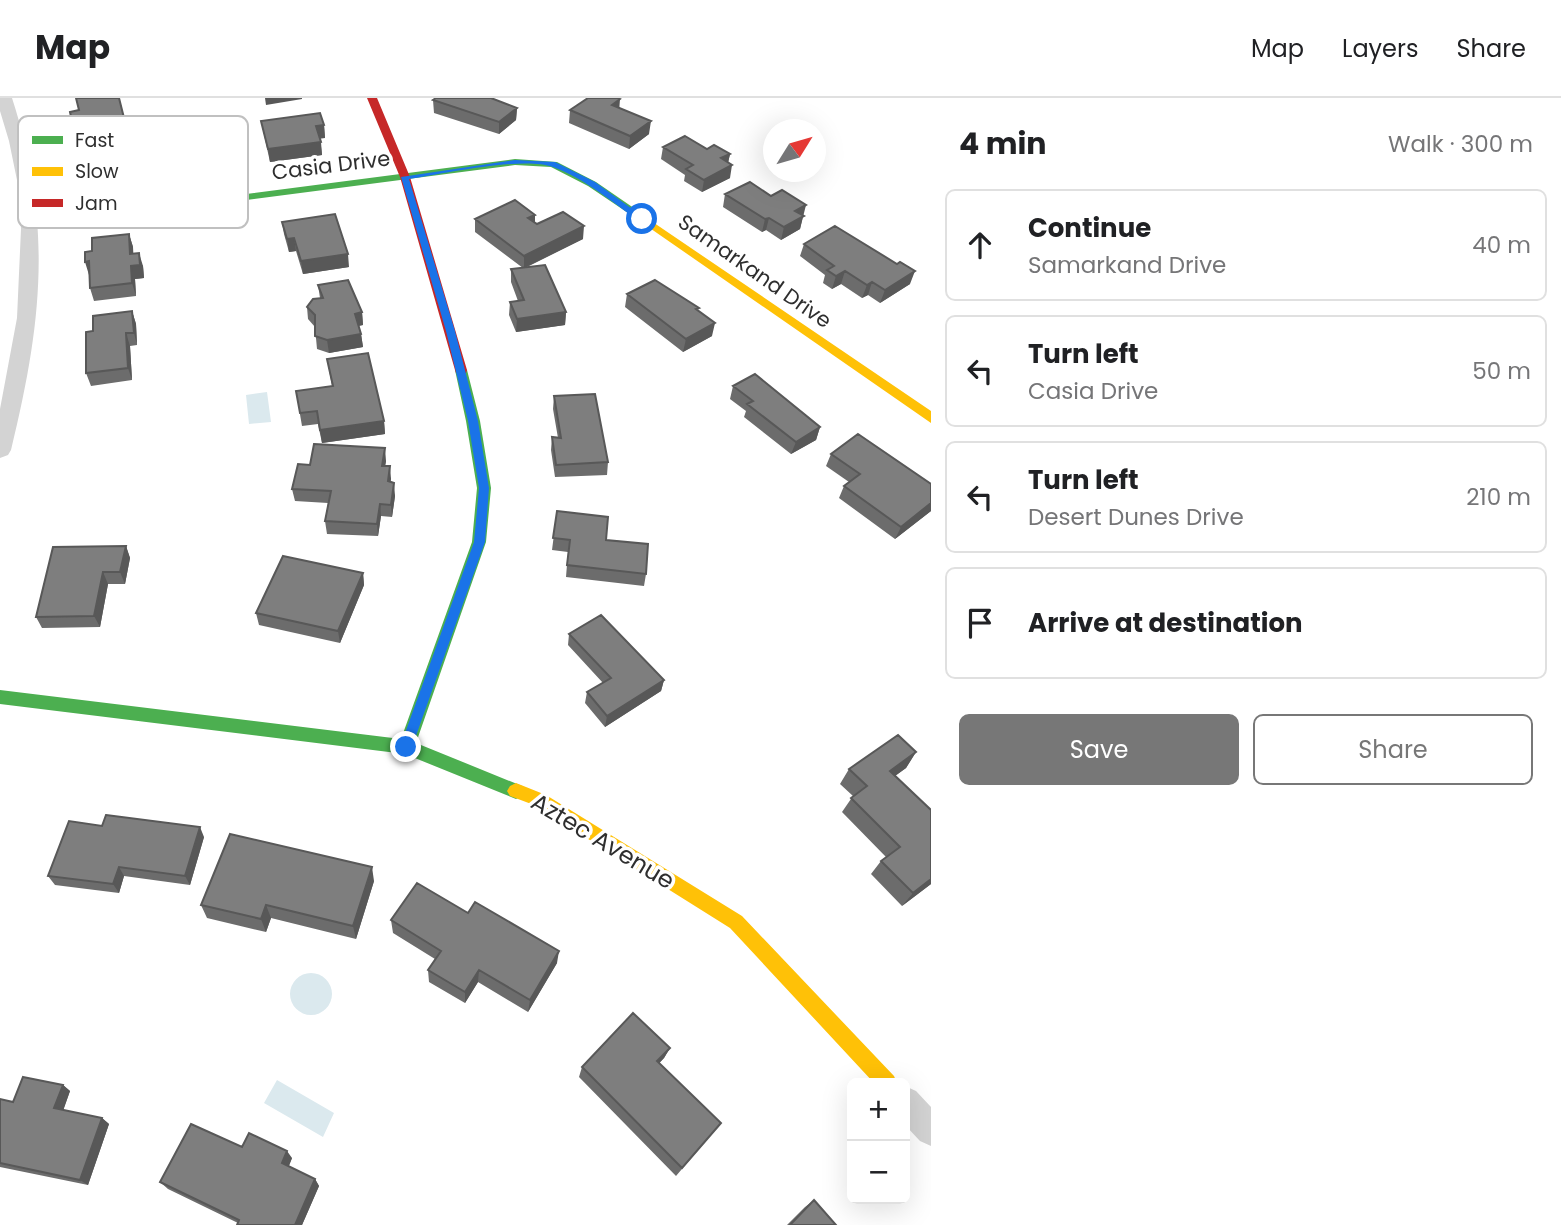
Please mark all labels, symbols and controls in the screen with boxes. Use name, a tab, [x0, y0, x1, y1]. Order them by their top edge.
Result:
text: Map	[35, 24, 110, 71]
text: Map	[1251, 32, 1304, 65]
text: Layers	[1342, 32, 1418, 65]
text: Share	[1456, 32, 1526, 65]
legend	[18, 116, 248, 228]
north arrow	[763, 119, 826, 182]
text: 4 min	[959, 122, 1047, 165]
text: Fast	[75, 127, 114, 154]
text: Walk · 300 m	[1388, 128, 1533, 160]
street label: Casia Drive	[270, 143, 392, 187]
text: Slow	[75, 158, 119, 185]
text: Jam	[75, 190, 117, 217]
route start	[626, 203, 657, 234]
street label: Samarkand Drive	[673, 207, 837, 335]
text: Continue	[1028, 210, 1151, 246]
icon: ahead	[961, 226, 999, 264]
text: 40 m	[1472, 229, 1531, 261]
text: Samarkand Drive	[1028, 249, 1226, 281]
text: Turn left	[1028, 336, 1139, 372]
icon: left	[961, 352, 999, 390]
text: 50 m	[1472, 355, 1531, 387]
text: Casia Drive	[1028, 375, 1158, 407]
text: Turn left	[1028, 462, 1139, 498]
icon: left	[961, 478, 999, 516]
text: 210 m	[1466, 481, 1531, 513]
text: Desert Dunes Drive	[1028, 501, 1244, 533]
icon: arrive	[961, 604, 999, 642]
text: Arrive at destination	[1028, 605, 1303, 641]
button: Save	[959, 714, 1239, 785]
button: Share	[1253, 714, 1533, 785]
route end	[390, 731, 421, 762]
street label: Aztec Avenue	[525, 785, 681, 897]
map controls	[847, 1078, 910, 1204]
button: +	[847, 1078, 910, 1141]
button: −	[847, 1141, 910, 1204]

